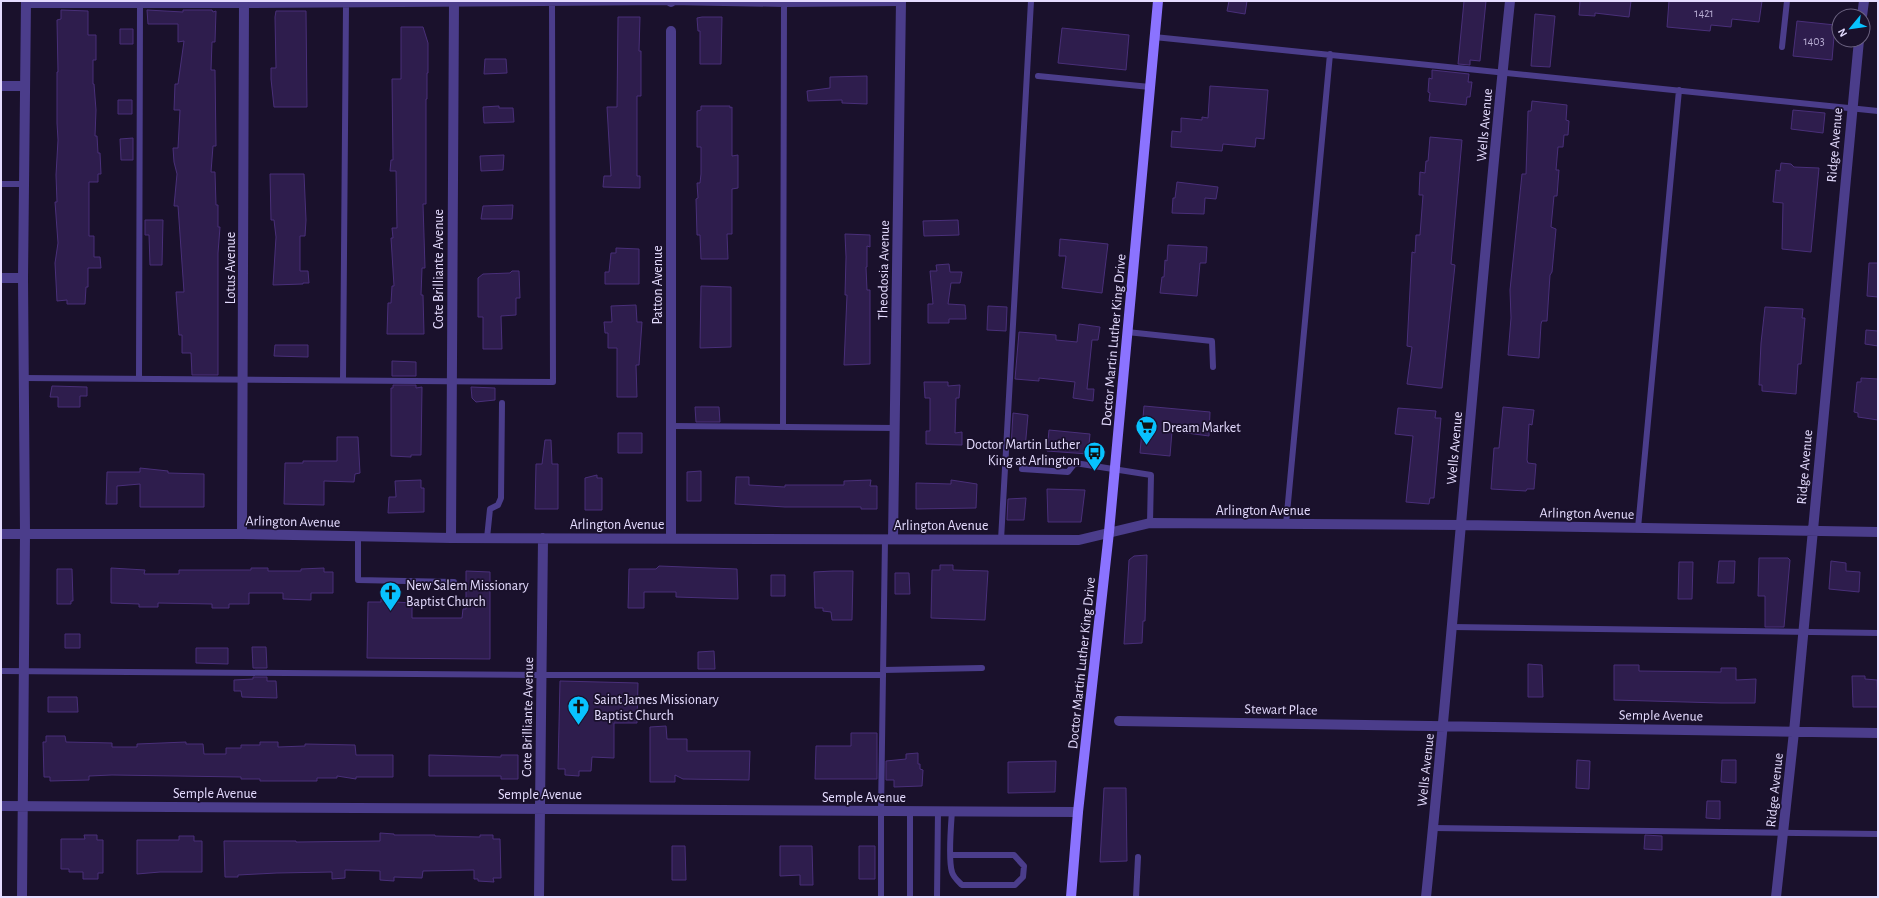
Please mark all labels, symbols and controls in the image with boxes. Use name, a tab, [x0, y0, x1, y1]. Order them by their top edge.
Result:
house number: 1421	[1694, 7, 1714, 19]
north arrow	[1831, 8, 1871, 48]
text: N	[1836, 27, 1849, 39]
house number: 1403	[1803, 35, 1825, 47]
street label: Wells Avenue	[1475, 88, 1495, 162]
street label: Ridge Avenue	[1825, 107, 1845, 183]
street label: Cote Brilliante Avenue	[432, 209, 446, 329]
street label: Theodosia Avenue	[876, 220, 892, 320]
street label: Lotus Avenue	[224, 232, 238, 304]
street label: Patton Avenue	[651, 245, 665, 325]
street label: Doctor Martin Luther King Drive	[1099, 253, 1128, 427]
street label: Wells Avenue	[1445, 411, 1465, 485]
supermarket icon: Dream Market	[1133, 414, 1159, 447]
place label: Dream Market	[1162, 421, 1241, 435]
street label: Ridge Avenue	[1795, 429, 1815, 505]
place label: Doctor Martin Luther King at Arlington	[966, 438, 1080, 468]
bus stop icon: Doctor Martin Luther King at Arlington	[1082, 439, 1108, 472]
street label: Arlington Avenue	[1216, 504, 1310, 518]
street label: Arlington Avenue	[1540, 506, 1634, 522]
street label: Arlington Avenue	[246, 514, 340, 530]
street label: Arlington Avenue	[570, 518, 664, 532]
street label: Arlington Avenue	[894, 519, 988, 533]
street label: Doctor Martin Luther King Drive	[1066, 576, 1098, 750]
place label: New Salem Missionary Baptist Church	[406, 579, 529, 609]
church icon: New Salem Missionary Baptist Church	[377, 580, 403, 613]
street label: Cote Brilliante Avenue	[520, 657, 536, 777]
place label: Saint James Missionary Baptist Church	[594, 693, 719, 723]
church icon: Saint James Missionary Baptist Church	[565, 694, 591, 727]
street label: Stewart Place	[1244, 702, 1318, 718]
street label: Semple Avenue	[1619, 708, 1703, 724]
street label: Wells Avenue	[1415, 733, 1437, 807]
street label: Ridge Avenue	[1764, 752, 1786, 828]
street label: Semple Avenue	[173, 787, 257, 801]
street label: Semple Avenue	[498, 788, 582, 802]
street label: Semple Avenue	[822, 791, 906, 805]

